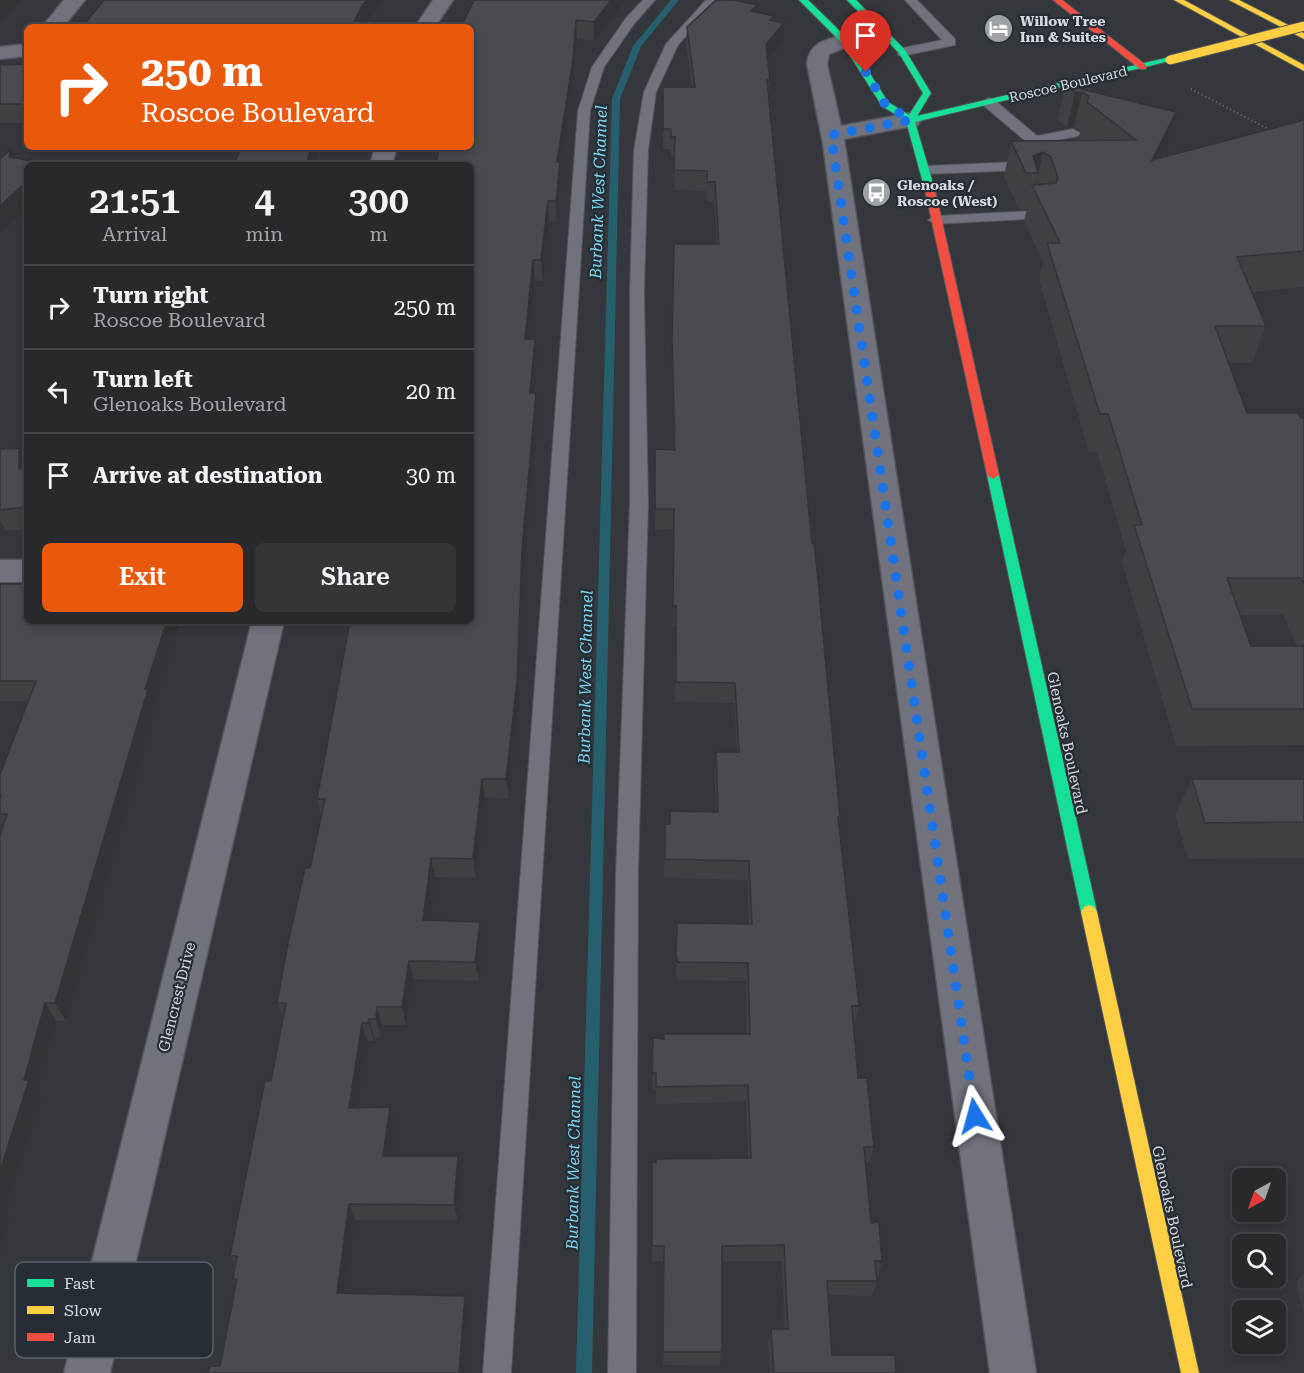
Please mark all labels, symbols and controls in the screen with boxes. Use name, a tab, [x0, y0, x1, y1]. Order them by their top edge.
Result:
pin	[840, 10, 891, 72]
hotel icon: Willow Tree Inn & Suites	[983, 13, 1015, 45]
place label: Willow Tree Inn & Suites	[1020, 13, 1106, 45]
icon: arrive	[849, 19, 882, 52]
text: 250 m	[141, 47, 263, 96]
icon: right	[42, 48, 120, 126]
street label: Roscoe Boulevard	[1007, 63, 1129, 105]
text: Roscoe Boulevard	[141, 97, 374, 129]
water label: Burbank West Channel	[586, 105, 611, 280]
bus stop icon: Glenoaks / Roscoe (West)	[860, 177, 892, 209]
place label: Glenoaks / Roscoe (West)	[897, 177, 997, 209]
text: 21:51	[89, 180, 180, 222]
text: 4	[254, 180, 274, 222]
text: 300	[348, 180, 409, 222]
text: Arrival	[102, 222, 167, 246]
text: min	[246, 222, 283, 246]
text: m	[369, 222, 388, 246]
text: Turn right	[93, 283, 208, 308]
icon: right	[42, 291, 75, 324]
text: 250 m	[393, 295, 456, 320]
text: Roscoe Boulevard	[93, 308, 266, 332]
text: Turn left	[93, 367, 193, 392]
icon: left	[42, 375, 75, 408]
text: 20 m	[406, 379, 456, 404]
text: Glenoaks Boulevard	[93, 392, 287, 416]
icon: arrive	[42, 459, 75, 492]
text: Arrive at destination	[93, 463, 322, 488]
text: 30 m	[406, 463, 456, 488]
button: Exit	[42, 543, 243, 612]
button: Share	[255, 543, 456, 612]
water label: Burbank West Channel	[574, 590, 597, 765]
street label: Glenoaks Boulevard	[1043, 670, 1091, 816]
street label: Glencrest Drive	[155, 940, 199, 1054]
water label: Burbank West Channel	[562, 1076, 585, 1251]
position arrow	[943, 1084, 1007, 1148]
street label: Glenoaks Boulevard	[1148, 1144, 1196, 1290]
north arrow	[1232, 1168, 1286, 1222]
map controls	[1232, 1168, 1286, 1354]
button: search	[1232, 1234, 1286, 1288]
legend	[15, 1262, 213, 1358]
text: Fast	[64, 1274, 95, 1293]
button: layers	[1232, 1300, 1286, 1354]
text: Slow	[64, 1301, 102, 1320]
text: Jam	[64, 1328, 96, 1347]

